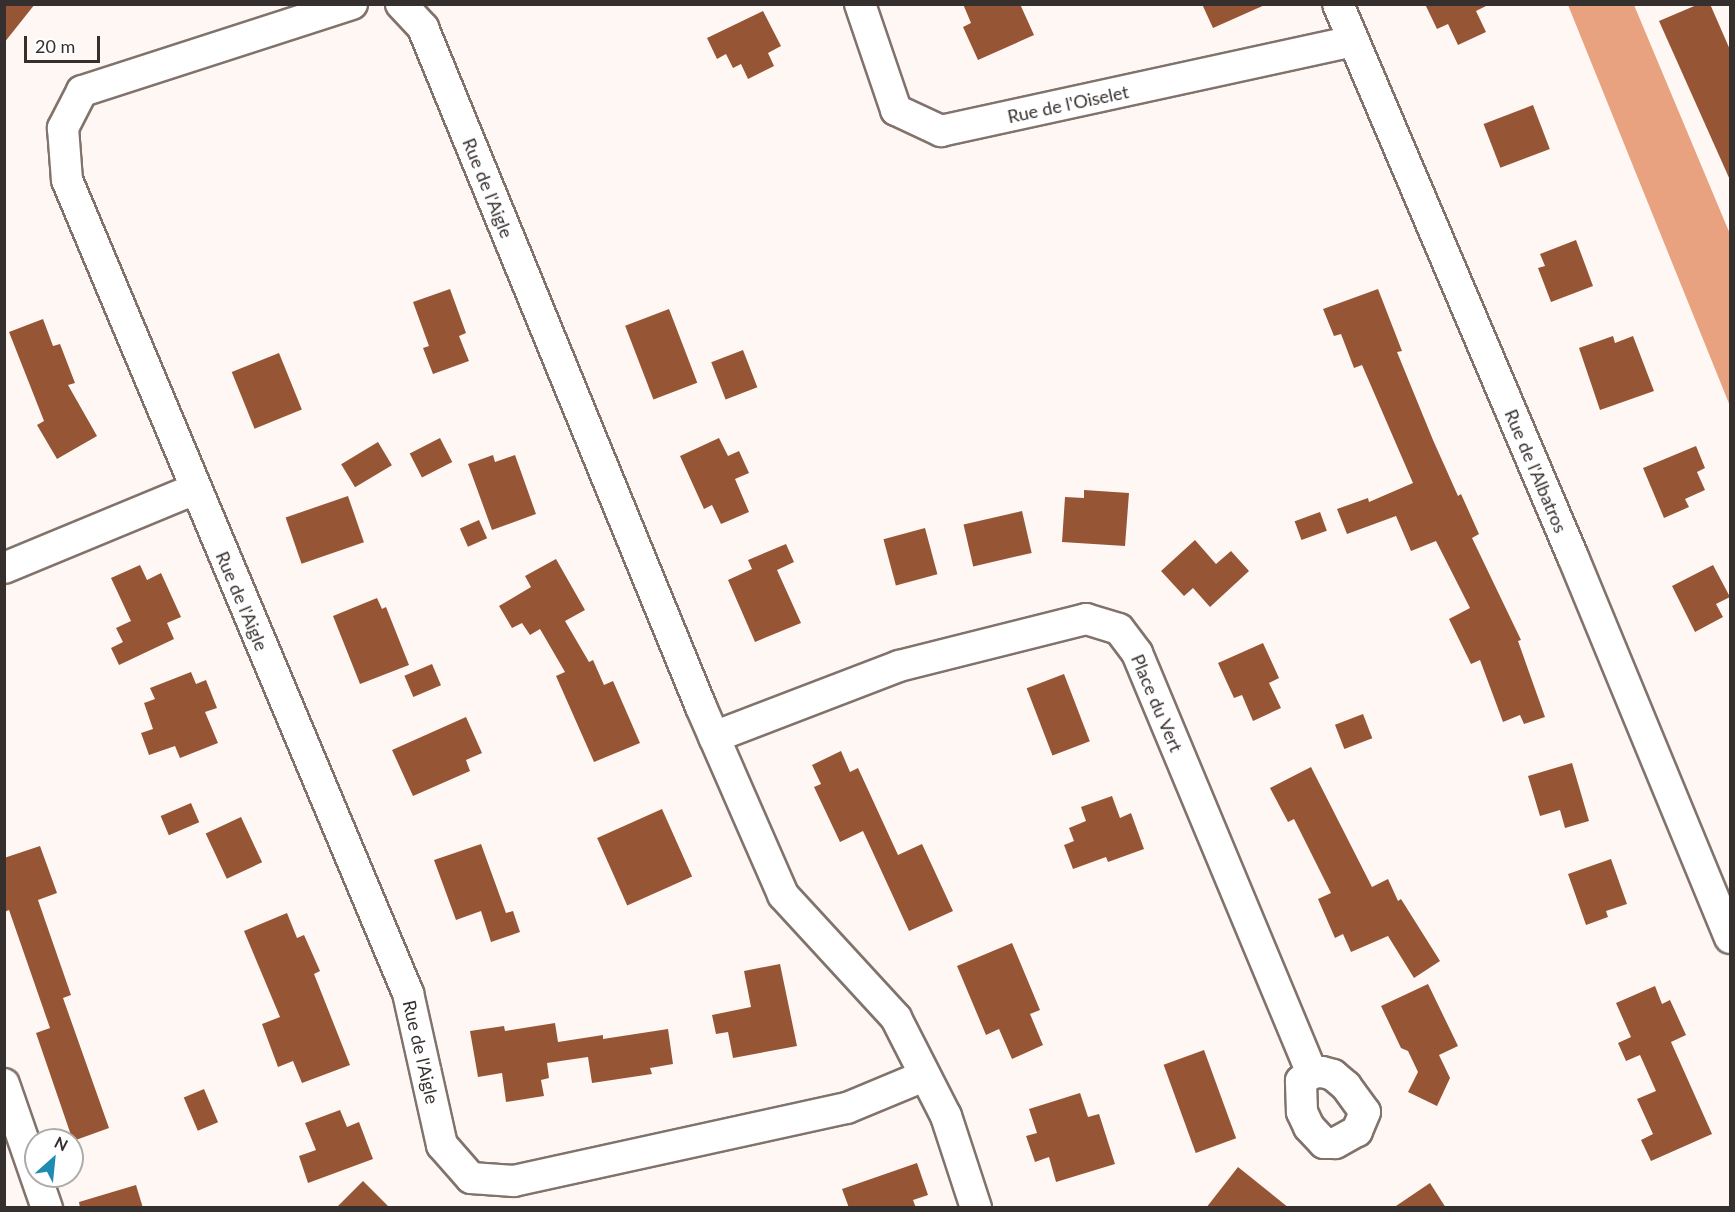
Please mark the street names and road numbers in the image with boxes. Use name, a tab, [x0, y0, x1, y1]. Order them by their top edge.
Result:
street label: Rue de l'Oiselet	[1006, 81, 1130, 127]
street label: Rue de l'Aigle	[458, 135, 518, 241]
street label: Rue de l'Albatros	[1500, 406, 1572, 536]
street label: Rue de l'Aigle	[211, 548, 273, 654]
street label: Place du Vert	[1127, 651, 1187, 755]
street label: Rue de l'Aigle	[399, 998, 443, 1106]

